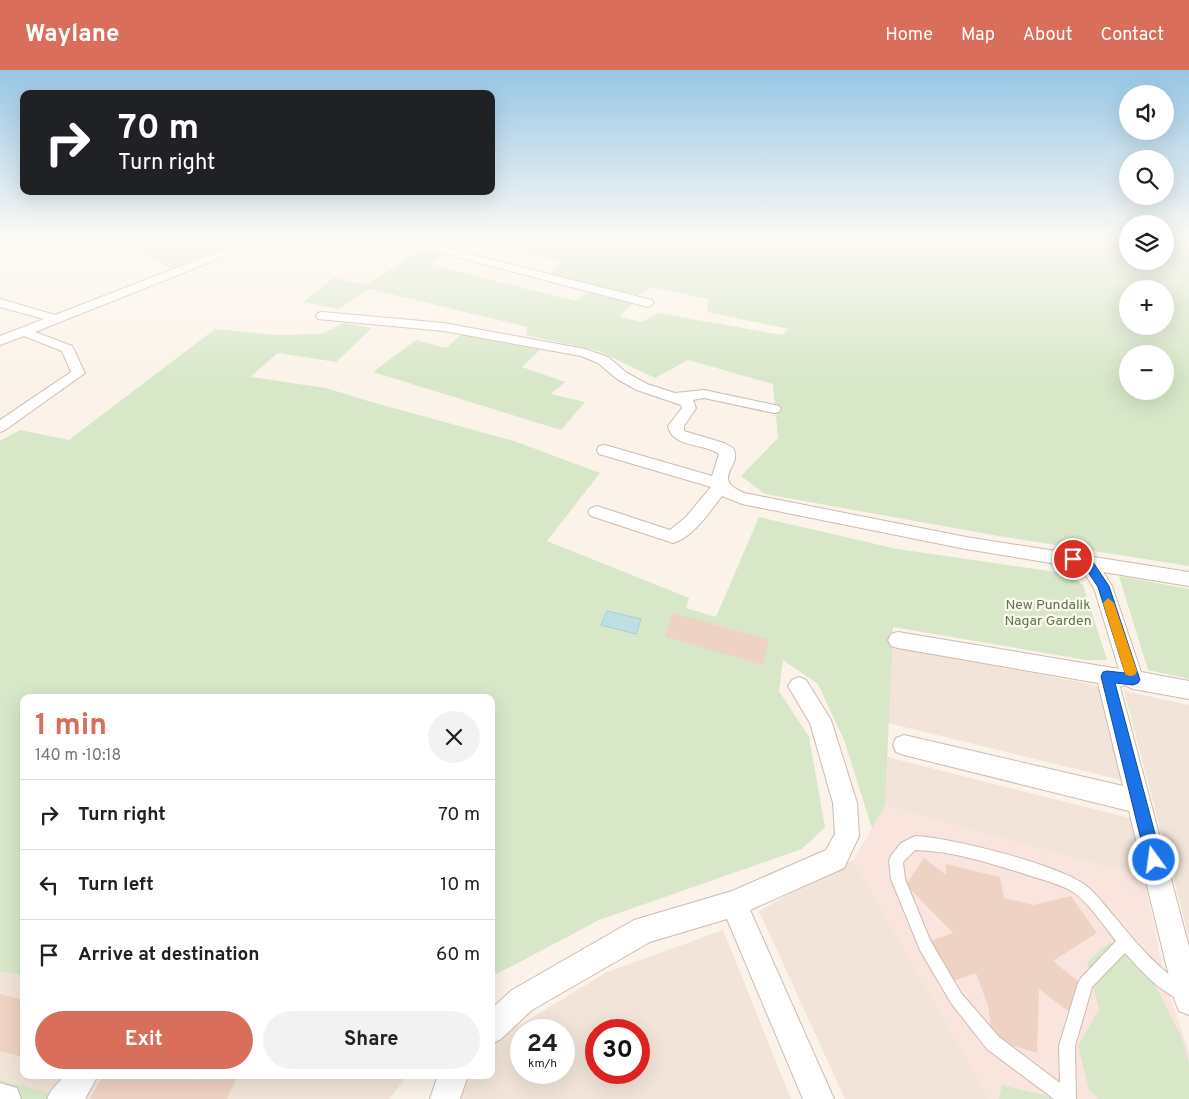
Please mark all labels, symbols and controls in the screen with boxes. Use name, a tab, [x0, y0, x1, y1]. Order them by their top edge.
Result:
text: Waylane	[25, 20, 119, 50]
text: Home	[885, 24, 933, 47]
text: Map	[961, 24, 995, 47]
text: About	[1023, 24, 1072, 47]
text: Contact	[1100, 24, 1164, 47]
map controls	[1119, 85, 1174, 400]
button: sound	[1119, 85, 1174, 140]
text: 70 m	[118, 107, 199, 151]
icon: right	[35, 110, 100, 175]
text: Turn right	[118, 150, 215, 177]
button: search	[1119, 150, 1174, 205]
button: layers	[1119, 215, 1174, 270]
button: +	[1119, 280, 1174, 335]
button: −	[1119, 345, 1174, 400]
pin	[1052, 538, 1094, 580]
icon: arrive	[1059, 545, 1087, 573]
park label: New Pundalik Nagar Garden	[1004, 597, 1092, 630]
text: 1 min	[35, 708, 107, 745]
button: close	[428, 711, 480, 763]
text: 140 m · 10:18	[35, 746, 121, 766]
icon: right	[35, 801, 63, 829]
text: Turn right	[78, 803, 166, 827]
text: 70 m	[438, 803, 480, 827]
position arrow	[1127, 833, 1179, 885]
icon: left	[35, 871, 63, 899]
text: Turn left	[78, 873, 154, 897]
text: 10 m	[440, 873, 480, 897]
icon: arrive	[35, 941, 63, 969]
text: Arrive at destination	[78, 943, 259, 967]
text: 60 m	[436, 943, 480, 967]
button: Exit	[35, 1011, 253, 1069]
button: Share	[263, 1011, 480, 1069]
speed limit sign: 30	[585, 1019, 650, 1084]
text: 24	[527, 1029, 558, 1061]
text: km/h	[528, 1056, 557, 1072]

